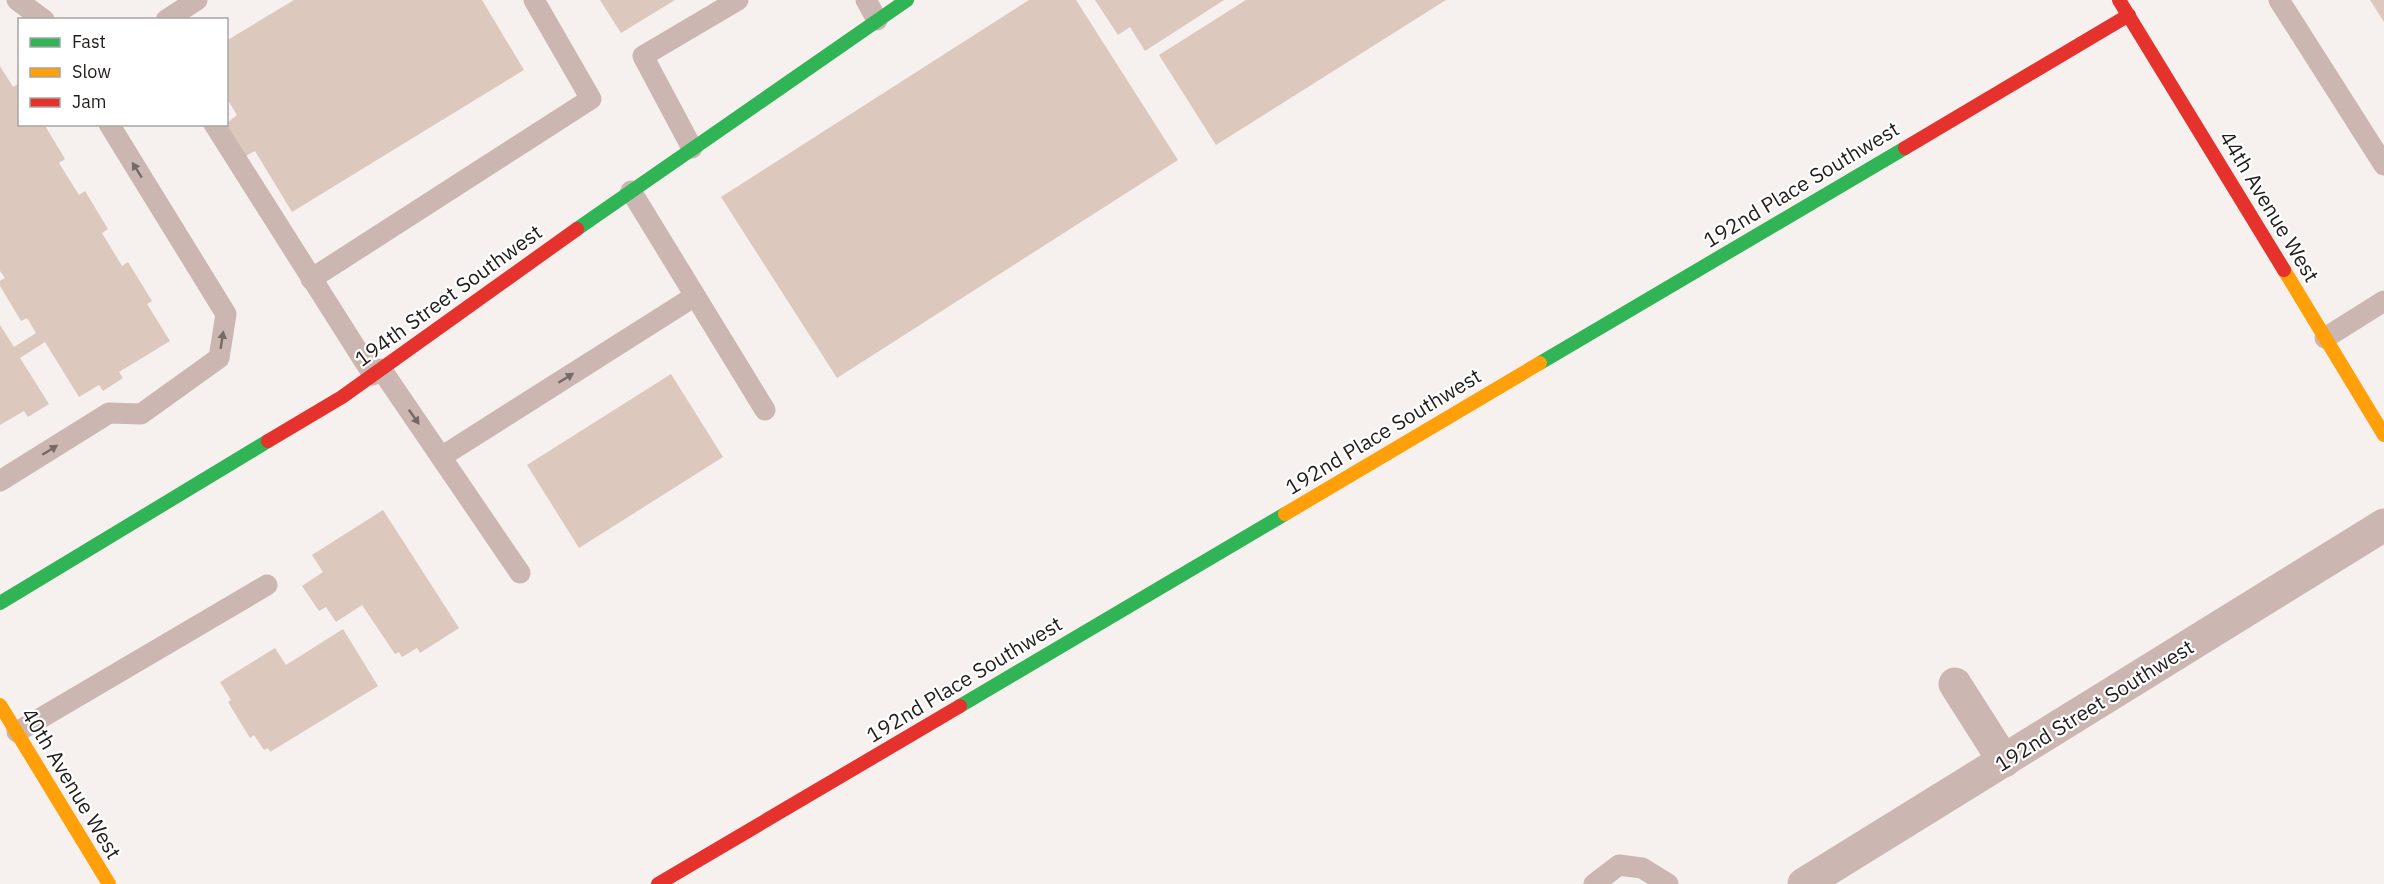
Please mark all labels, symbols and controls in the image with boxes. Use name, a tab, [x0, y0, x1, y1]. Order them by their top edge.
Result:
legend	[18, 18, 228, 126]
text: Fast	[72, 30, 106, 53]
text: Slow	[72, 60, 111, 83]
text: Jam	[72, 90, 107, 113]
street label: 192nd Place Southwest	[1698, 114, 1904, 254]
street label: 44th Avenue West	[2214, 125, 2326, 287]
one-way arrow	[132, 162, 143, 178]
street label: 194th Street Southwest	[349, 218, 547, 372]
one-way arrow	[218, 330, 227, 349]
street label: 192nd Place Southwest	[1280, 361, 1486, 501]
one-way arrow	[557, 373, 574, 384]
one-way arrow	[408, 409, 420, 425]
one-way arrow	[42, 445, 58, 456]
street label: 192nd Place Southwest	[861, 609, 1067, 749]
street label: 192nd Street Southwest	[1989, 632, 2199, 778]
street label: 40th Avenue West	[16, 702, 128, 864]

